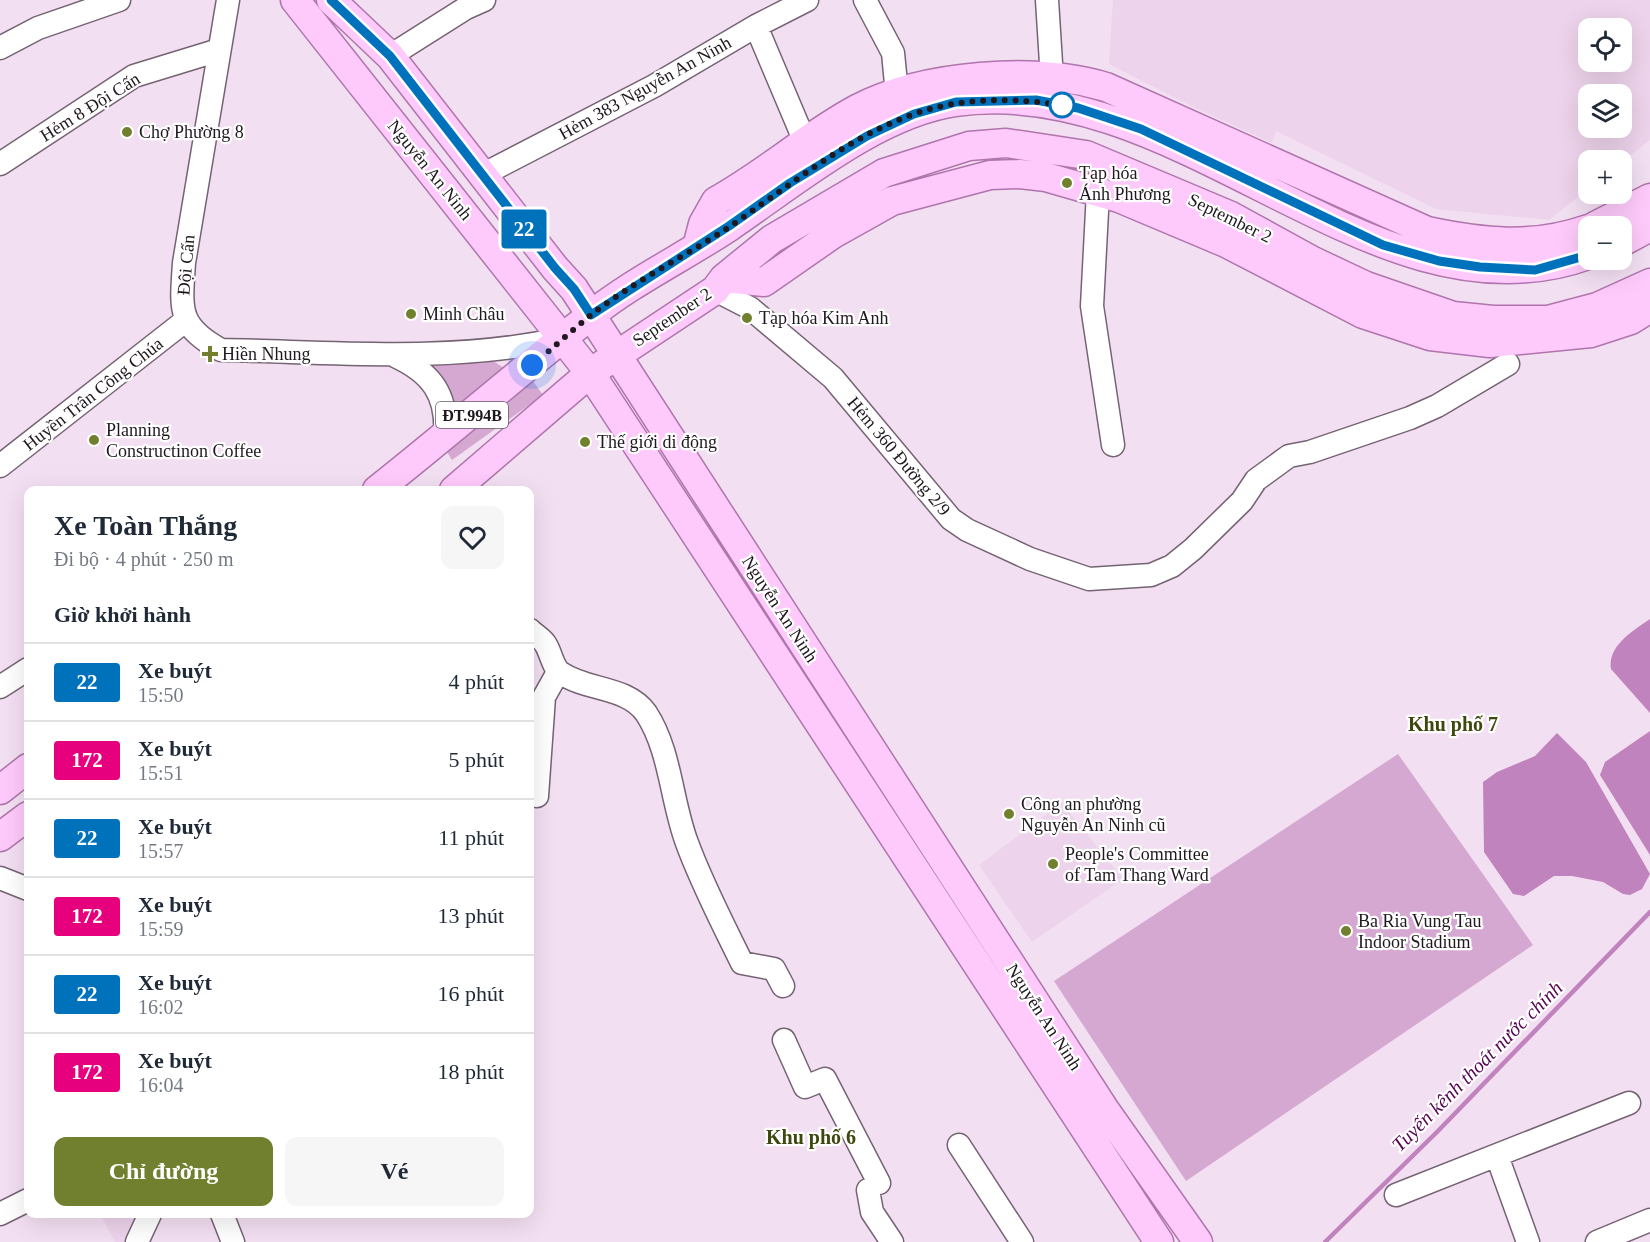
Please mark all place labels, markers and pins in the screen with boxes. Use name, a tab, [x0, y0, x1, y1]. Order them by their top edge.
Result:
unlabelled marker	[1049, 92, 1075, 118]
place label: Chợ Phường 8	[139, 122, 244, 142]
marker: Chợ Phường 8	[120, 125, 134, 139]
place label: Tạp hóa Ánh Phương	[1079, 163, 1171, 204]
marker: Tạp hóa Ánh Phương	[1060, 176, 1074, 190]
place label: Minh Châu	[423, 304, 505, 324]
marker: Minh Châu	[404, 307, 418, 321]
place label: Tạp hóa Kim Anh	[759, 308, 888, 328]
marker: Tạp hóa Kim Anh	[740, 311, 754, 325]
place label: Hiền Nhung	[222, 344, 311, 364]
marker: Hiền Nhung	[203, 347, 217, 361]
place label: Planning Constructinon Coffee	[106, 420, 261, 461]
place label: Thế giới di động	[597, 432, 717, 452]
marker: Planning Constructinon Coffee	[87, 433, 101, 447]
marker: Thế giới di động	[578, 435, 592, 449]
place label: Công an phường Nguyễn An Ninh cũ	[1021, 794, 1165, 835]
marker: Công an phường Nguyễn An Ninh cũ	[1002, 807, 1016, 821]
place label: People's Committee of Tam Thang Ward	[1065, 844, 1209, 885]
marker: People's Committee of Tam Thang Ward	[1046, 857, 1060, 871]
place label: Ba Ria Vung Tau Indoor Stadium	[1358, 911, 1482, 952]
marker: Ba Ria Vung Tau Indoor Stadium	[1339, 924, 1353, 938]

